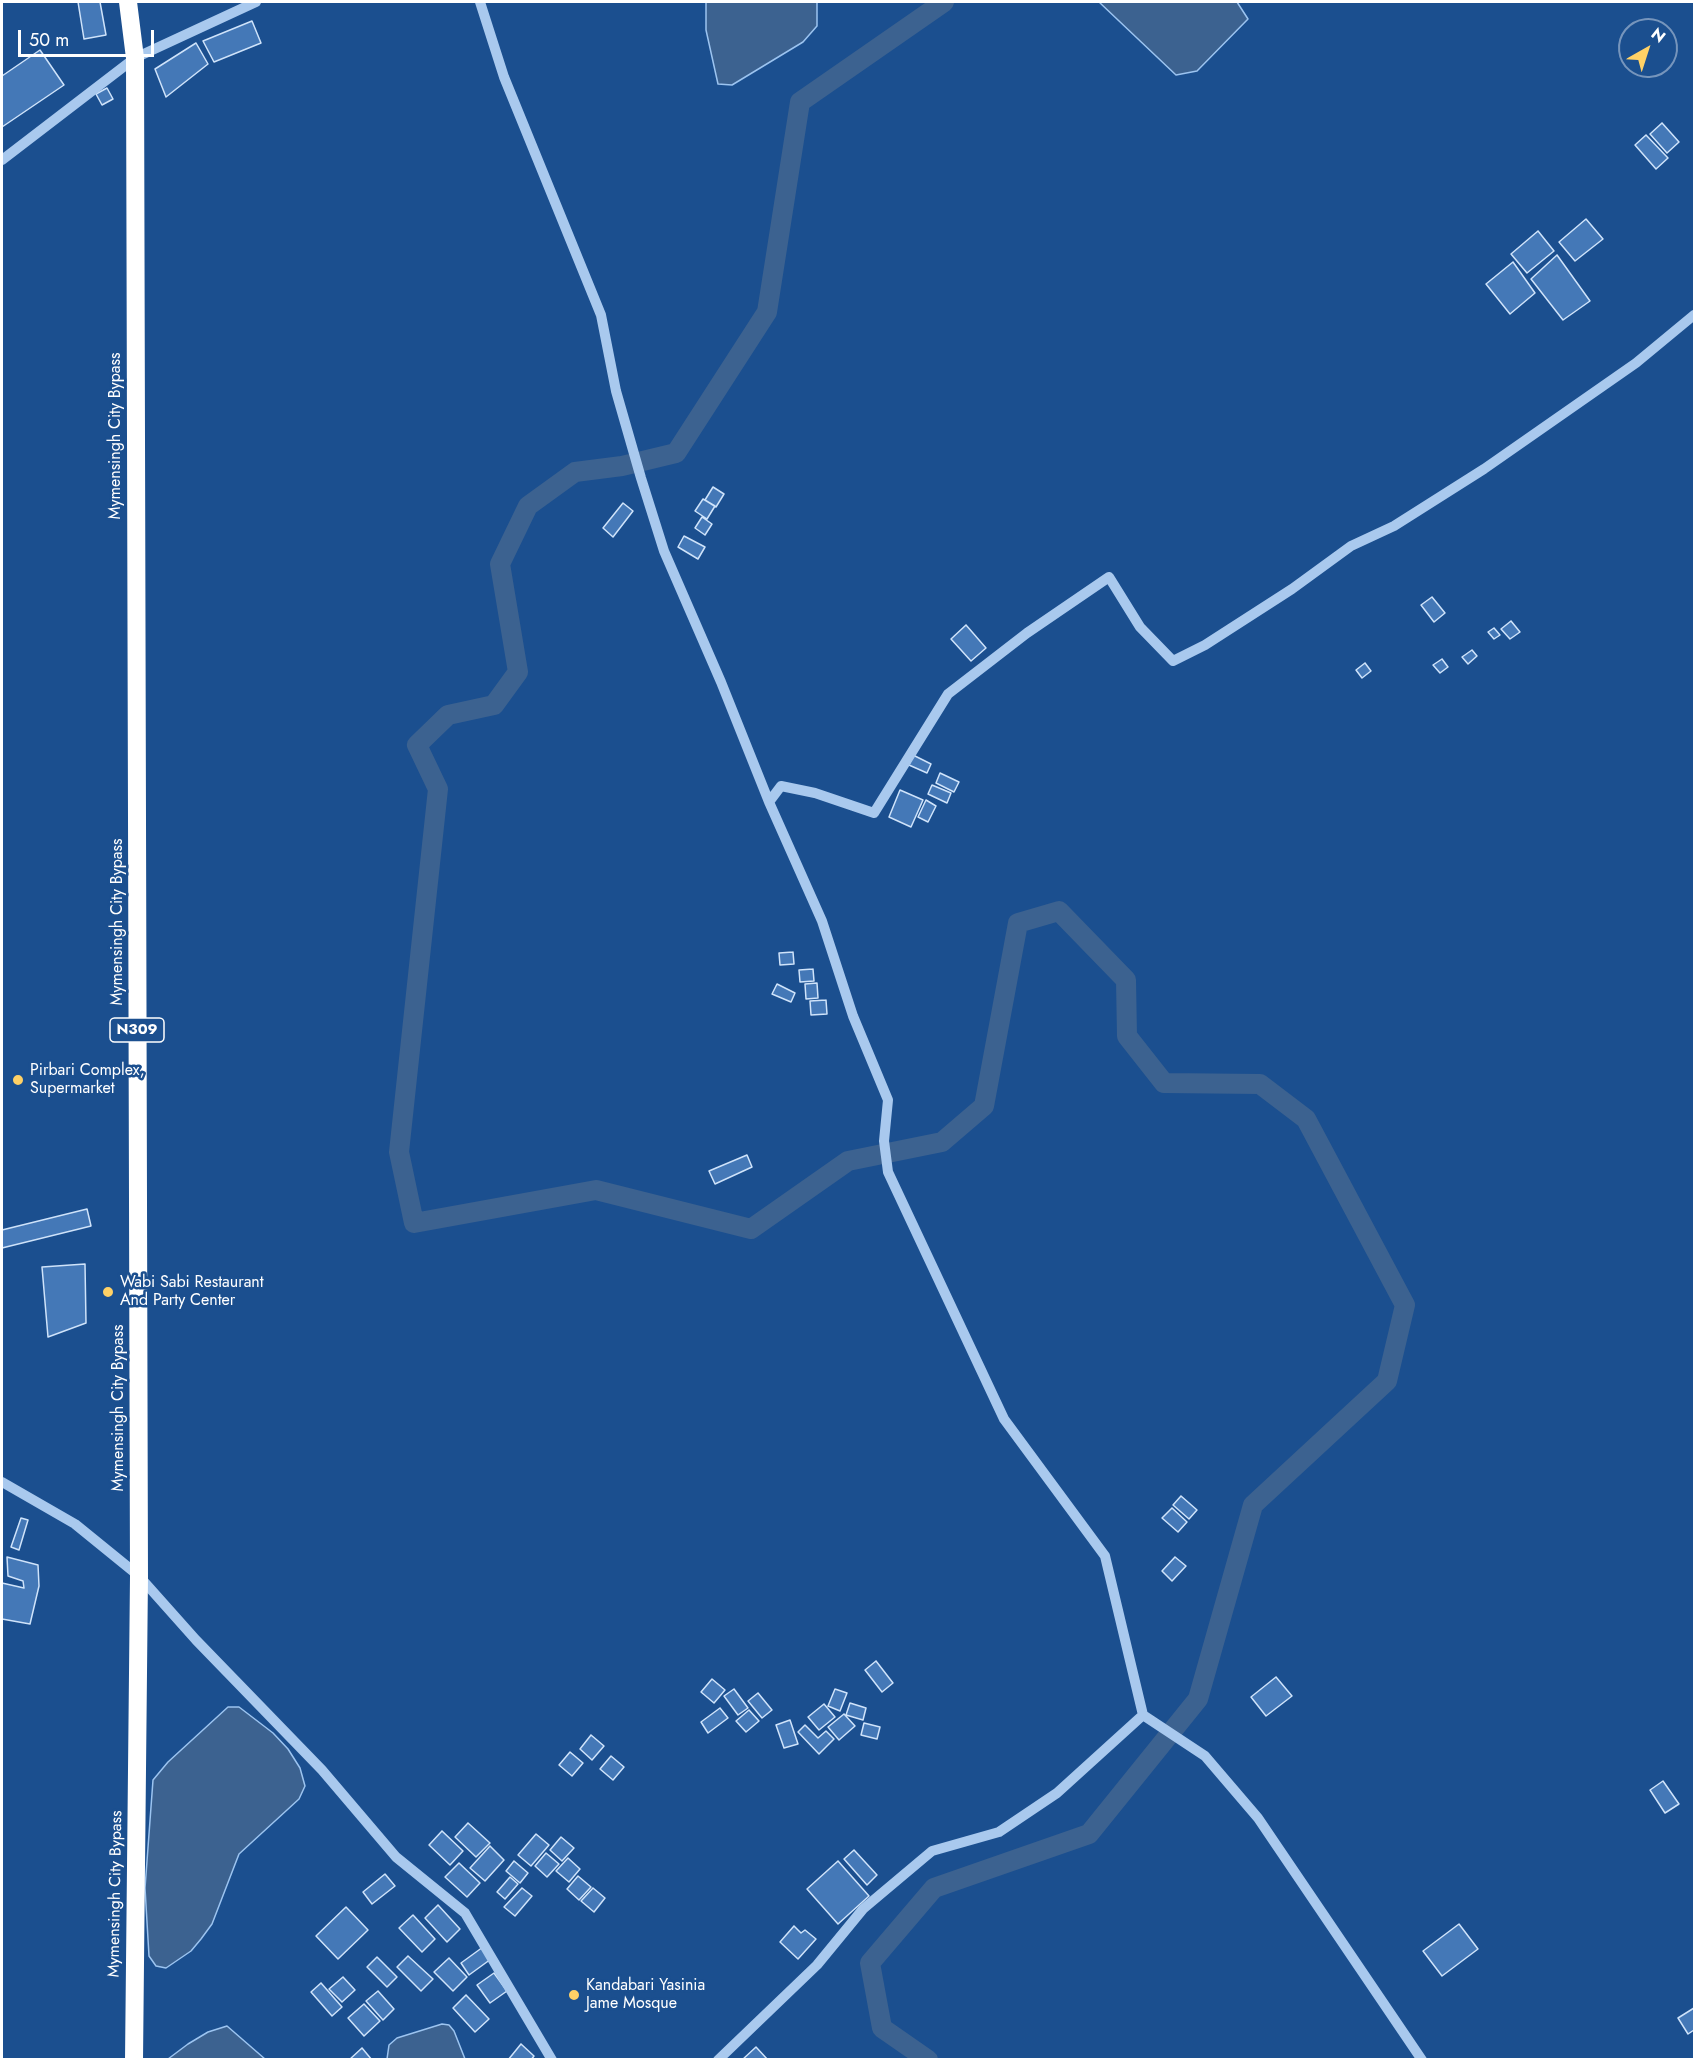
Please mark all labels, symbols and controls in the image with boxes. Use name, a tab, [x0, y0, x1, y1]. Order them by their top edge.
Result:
scale bar	[21, 18, 158, 56]
north arrow	[1618, 18, 1678, 78]
text: N	[1646, 22, 1671, 48]
text: 50 m	[29, 27, 69, 53]
street label: Mymensingh City Bypass	[106, 353, 126, 519]
street label: Mymensingh City Bypass	[108, 839, 128, 1005]
road number: N309	[110, 1018, 164, 1042]
place label: Pirbari Complex, Supermarket	[30, 1061, 145, 1099]
marker: Pirbari Complex, Supermarket	[11, 1073, 25, 1087]
place label: Wabi Sabi Restaurant And Party Center	[120, 1273, 264, 1311]
marker: Wabi Sabi Restaurant And Party Center	[101, 1285, 115, 1299]
street label: Mymensingh City Bypass	[109, 1325, 129, 1491]
street label: Mymensingh City Bypass	[105, 1810, 127, 1978]
place label: Kandabari Yasinia Jame Mosque	[586, 1976, 705, 2014]
marker: Kandabari Yasinia Jame Mosque	[567, 1988, 581, 2002]

